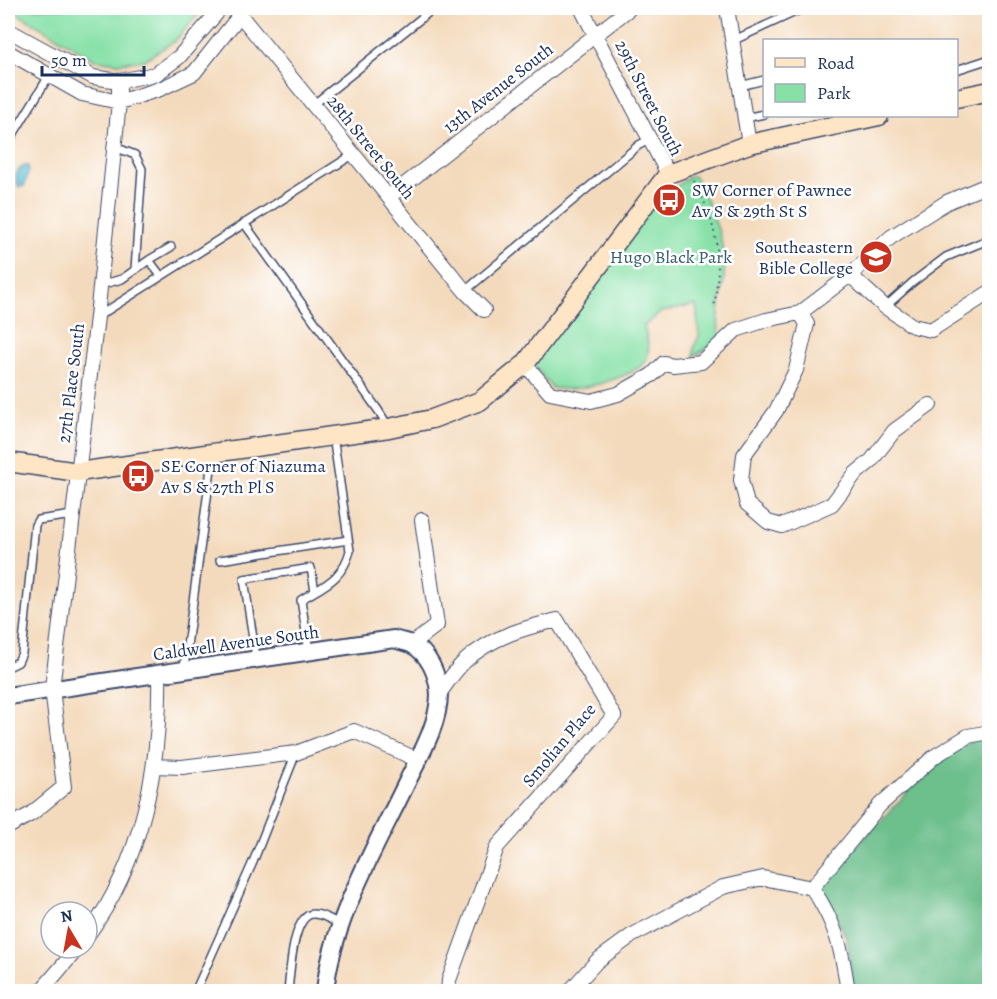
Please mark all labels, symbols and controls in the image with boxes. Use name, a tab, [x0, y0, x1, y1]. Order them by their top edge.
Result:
street label: 29th Street South	[609, 36, 689, 160]
street label: 13th Avenue South	[438, 37, 558, 139]
scale bar	[42, 39, 144, 77]
legend	[763, 39, 958, 117]
text: 50 m	[51, 48, 87, 72]
text: Road	[817, 51, 855, 75]
text: Park	[817, 81, 851, 105]
street label: 28th Street South	[322, 90, 421, 204]
place label: SW Corner of Pawnee Av S & 29th St S	[691, 178, 852, 223]
bus stop icon: SW Corner of Pawnee Av S & 29th St S	[651, 182, 687, 218]
place label: Southeastern Bible College	[755, 235, 853, 280]
school or university icon: Southeastern Bible College	[858, 239, 894, 275]
park label: Hugo Black Park	[610, 245, 732, 269]
street label: 27th Place South	[52, 321, 90, 444]
place label: SE Corner of Niazuma Av S & 27th Pl S	[160, 454, 327, 499]
bus stop icon: SE Corner of Niazuma Av S & 27th Pl S	[120, 458, 156, 494]
street label: Caldwell Avenue South	[152, 619, 321, 667]
street label: Smolian Place	[517, 698, 601, 792]
north arrow	[39, 900, 99, 960]
text: N	[59, 904, 75, 928]

